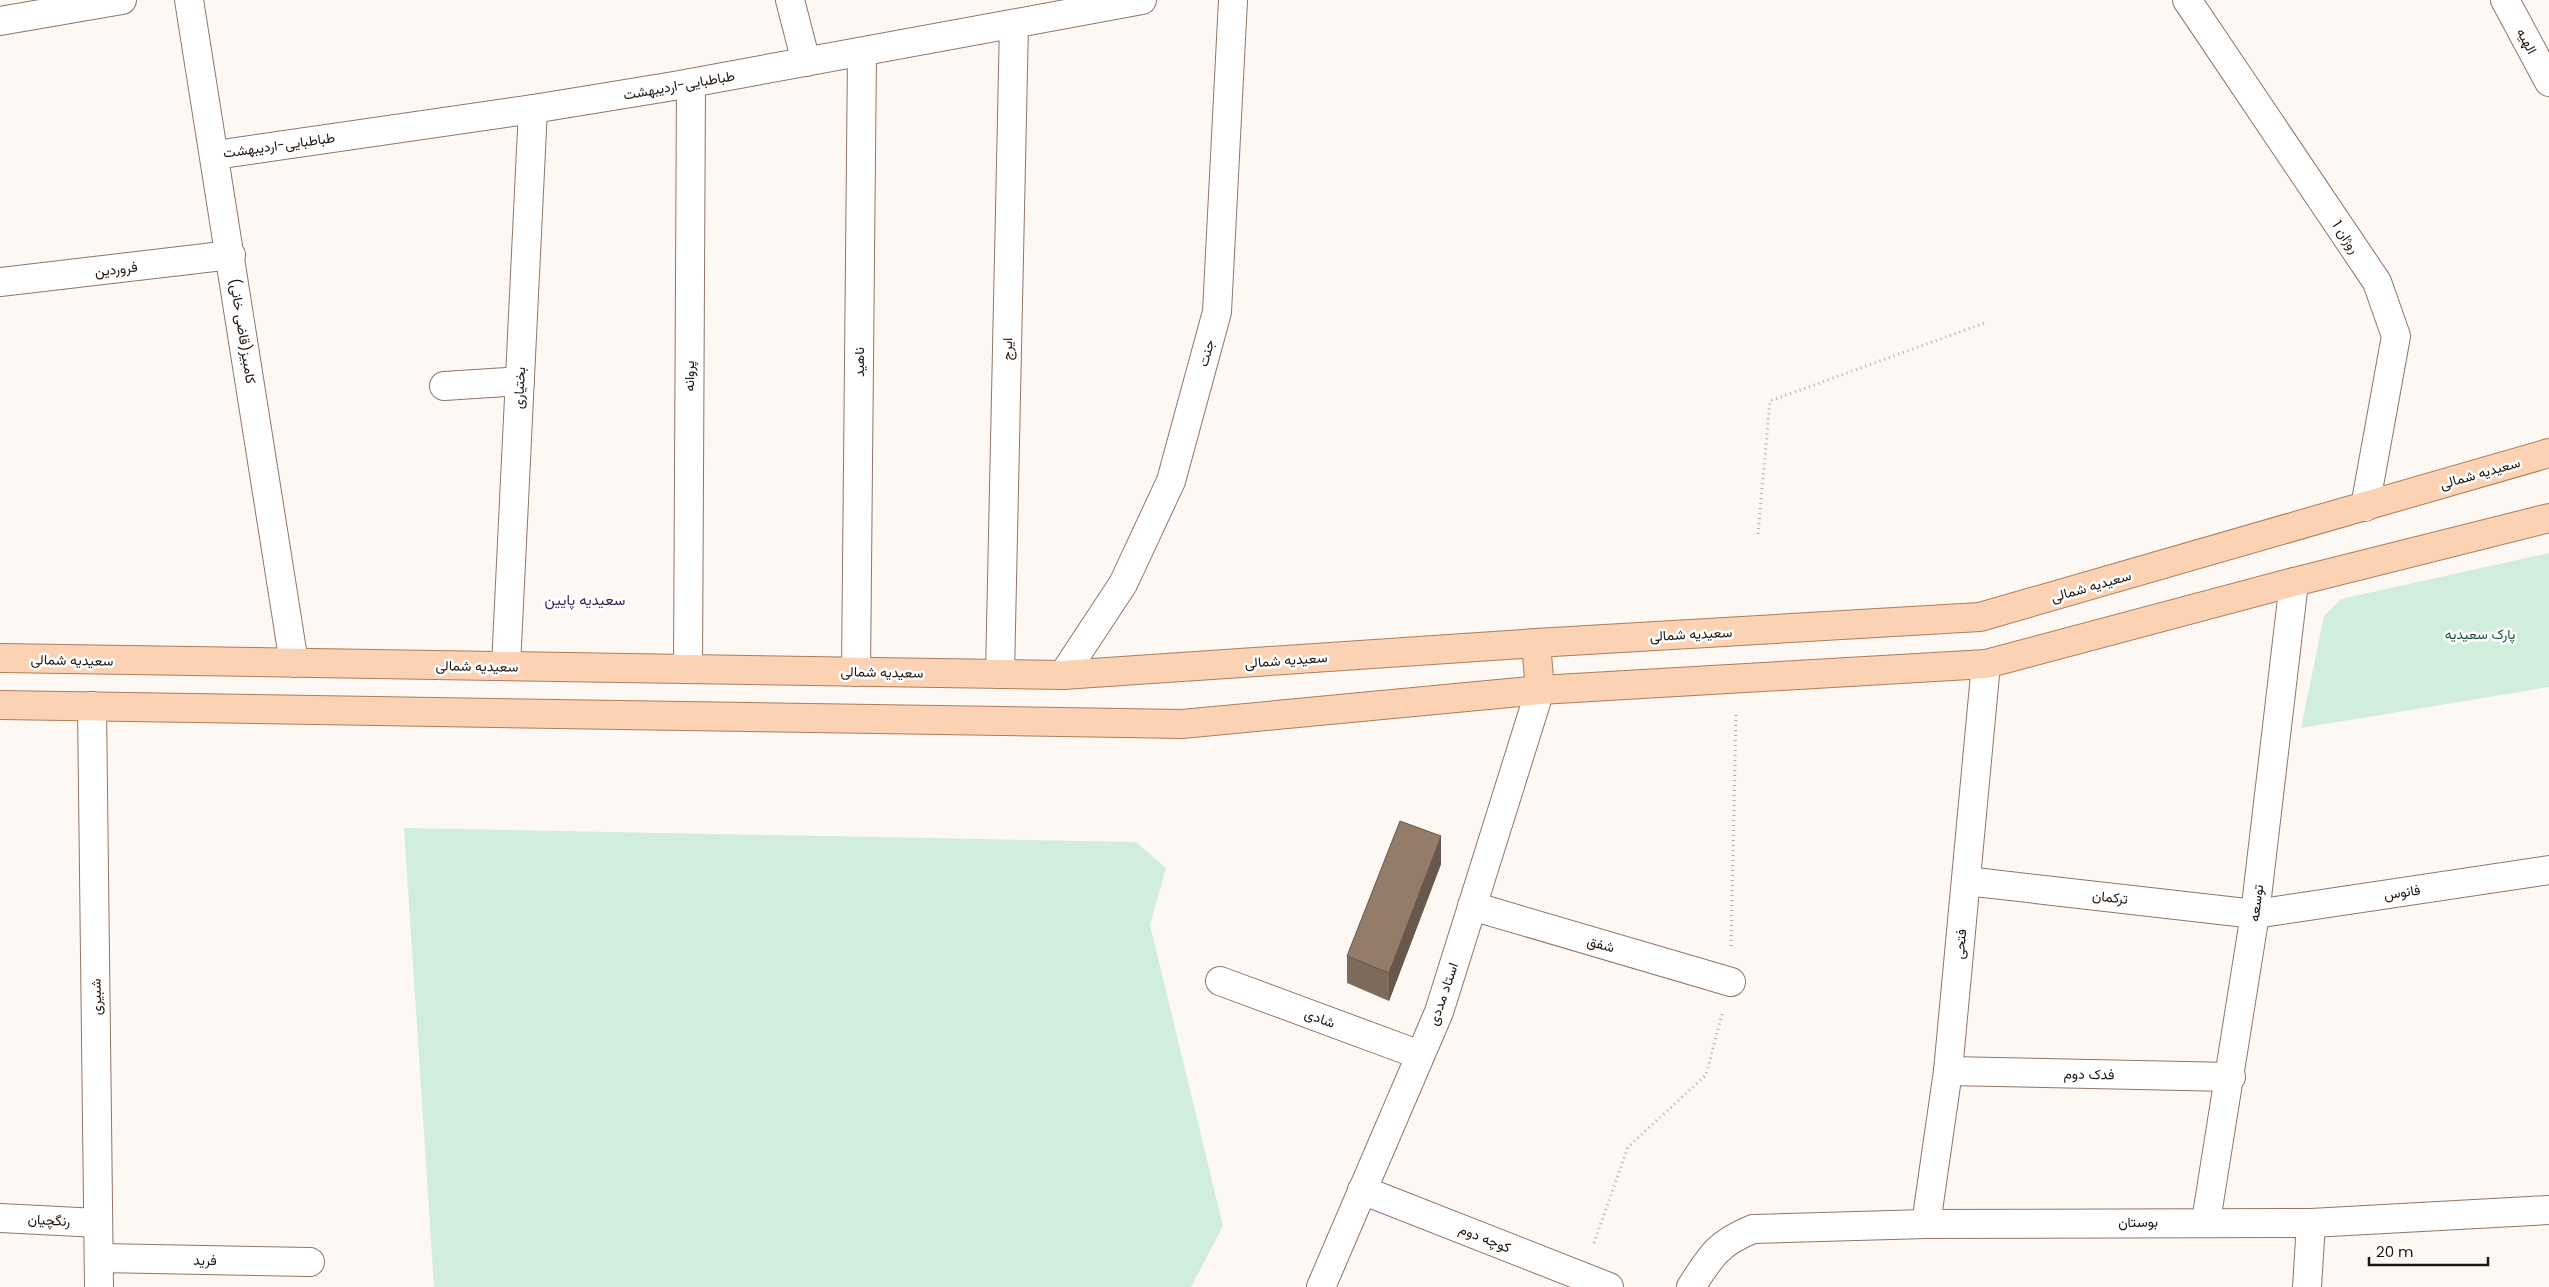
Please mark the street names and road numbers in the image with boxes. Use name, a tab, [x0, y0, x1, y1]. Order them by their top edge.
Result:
street label: الهیه	[2512, 25, 2542, 57]
street label: طباطبایی-اردیبهشت	[622, 65, 736, 105]
street label: طباطبایی-اردیبهشت	[222, 127, 336, 163]
street label: روژان 1	[2328, 216, 2364, 258]
street label: فروردین	[93, 256, 139, 282]
street label: کامبیز(قاضی خانی)	[225, 277, 261, 385]
street label: ایرج	[997, 337, 1018, 361]
street label: جنت	[1193, 337, 1219, 369]
street label: ناهید	[849, 347, 869, 377]
street label: پروانه	[679, 360, 699, 391]
street label: بختیاری	[508, 366, 530, 410]
street label: سعیدیه شمالی	[2437, 452, 2523, 494]
street label: سعیدیه شمالی	[2048, 565, 2134, 607]
street label: سعیدیه شمالی	[1649, 622, 1733, 646]
street label: سعیدیه شمالی	[1244, 647, 1328, 673]
street label: سعیدیه شمالی	[30, 649, 114, 671]
street label: سعیدیه شمالی	[435, 655, 519, 677]
street label: سعیدیه شمالی	[840, 661, 924, 683]
street label: فانوس	[2382, 880, 2422, 904]
street label: توسعه	[2244, 883, 2268, 923]
street label: ترکمان	[2091, 885, 2129, 909]
street label: فتحی	[1949, 928, 1971, 960]
street label: شفق	[1585, 931, 1617, 957]
street label: استاد مددی	[1423, 960, 1463, 1028]
street label: شبیری	[86, 978, 106, 1016]
street label: شادی	[1302, 1003, 1338, 1033]
street label: فدک دوم	[2063, 1064, 2115, 1084]
street label: رنگچیان	[27, 1209, 71, 1231]
street label: بوستان	[2118, 1212, 2158, 1232]
street label: کوچه دوم	[1456, 1219, 1514, 1257]
street label: فرید	[193, 1250, 217, 1270]

